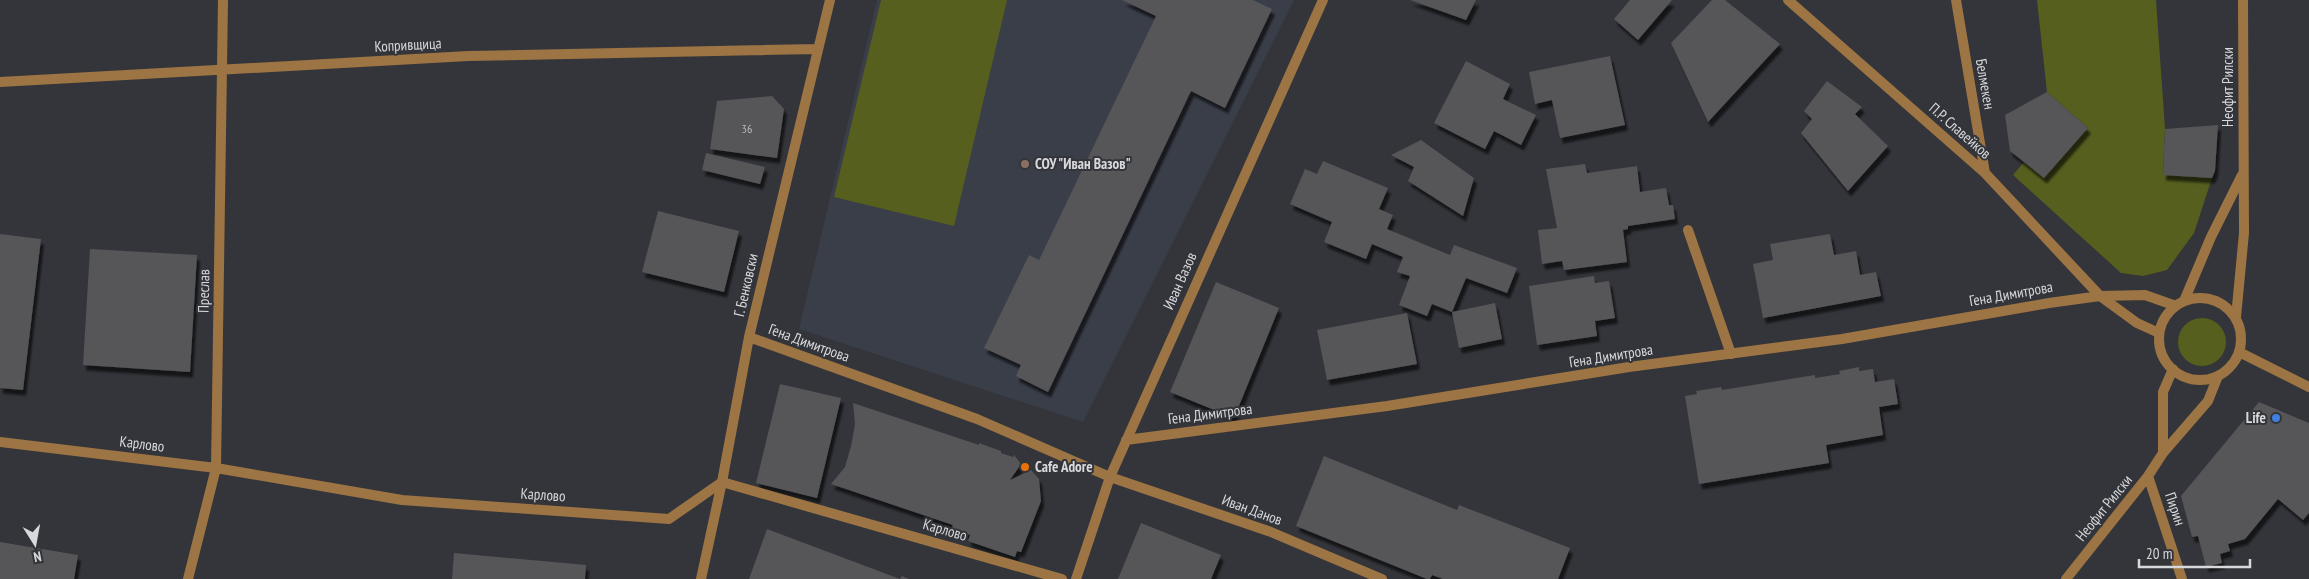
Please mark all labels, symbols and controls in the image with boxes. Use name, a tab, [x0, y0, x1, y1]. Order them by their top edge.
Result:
street label: Копривщица	[374, 33, 442, 56]
street label: Неофит Рилски	[2218, 47, 2237, 127]
street label: Белмекен	[1972, 57, 1999, 111]
street label: П.Р. Славейков	[1925, 98, 1995, 163]
house number: 36	[742, 121, 752, 136]
place label: СОУ "Иван Вазов"	[1035, 154, 1131, 173]
marker: СОУ "Иван Вазов"	[1019, 158, 1031, 170]
street label: Иван Вазов	[1159, 249, 1201, 312]
street label: Г. Бенковски	[729, 251, 762, 318]
street label: Преслав	[194, 269, 213, 313]
street label: Гена Димитрова	[1968, 277, 2054, 310]
street label: Гена Димитрова	[766, 319, 852, 366]
street label: Гена Димитрова	[1568, 340, 1654, 372]
street label: Гена Димитрова	[1167, 399, 1253, 428]
place label: Life	[2246, 408, 2266, 427]
marker: Life	[2270, 412, 2282, 424]
street label: Карлово	[119, 431, 166, 456]
place label: Cafe Adore	[1035, 457, 1093, 476]
marker: Cafe Adore	[1019, 461, 1031, 473]
street label: Неофит Рилски	[2071, 471, 2136, 545]
street label: Карлово	[520, 483, 566, 506]
street label: Иван Данов	[1219, 490, 1285, 529]
street label: Пирин	[2161, 490, 2190, 528]
street label: Карлово	[921, 514, 969, 545]
north arrow	[10, 519, 60, 569]
scale bar	[2139, 536, 2250, 568]
text: 20 m	[2146, 544, 2172, 563]
text: N	[32, 547, 43, 566]

